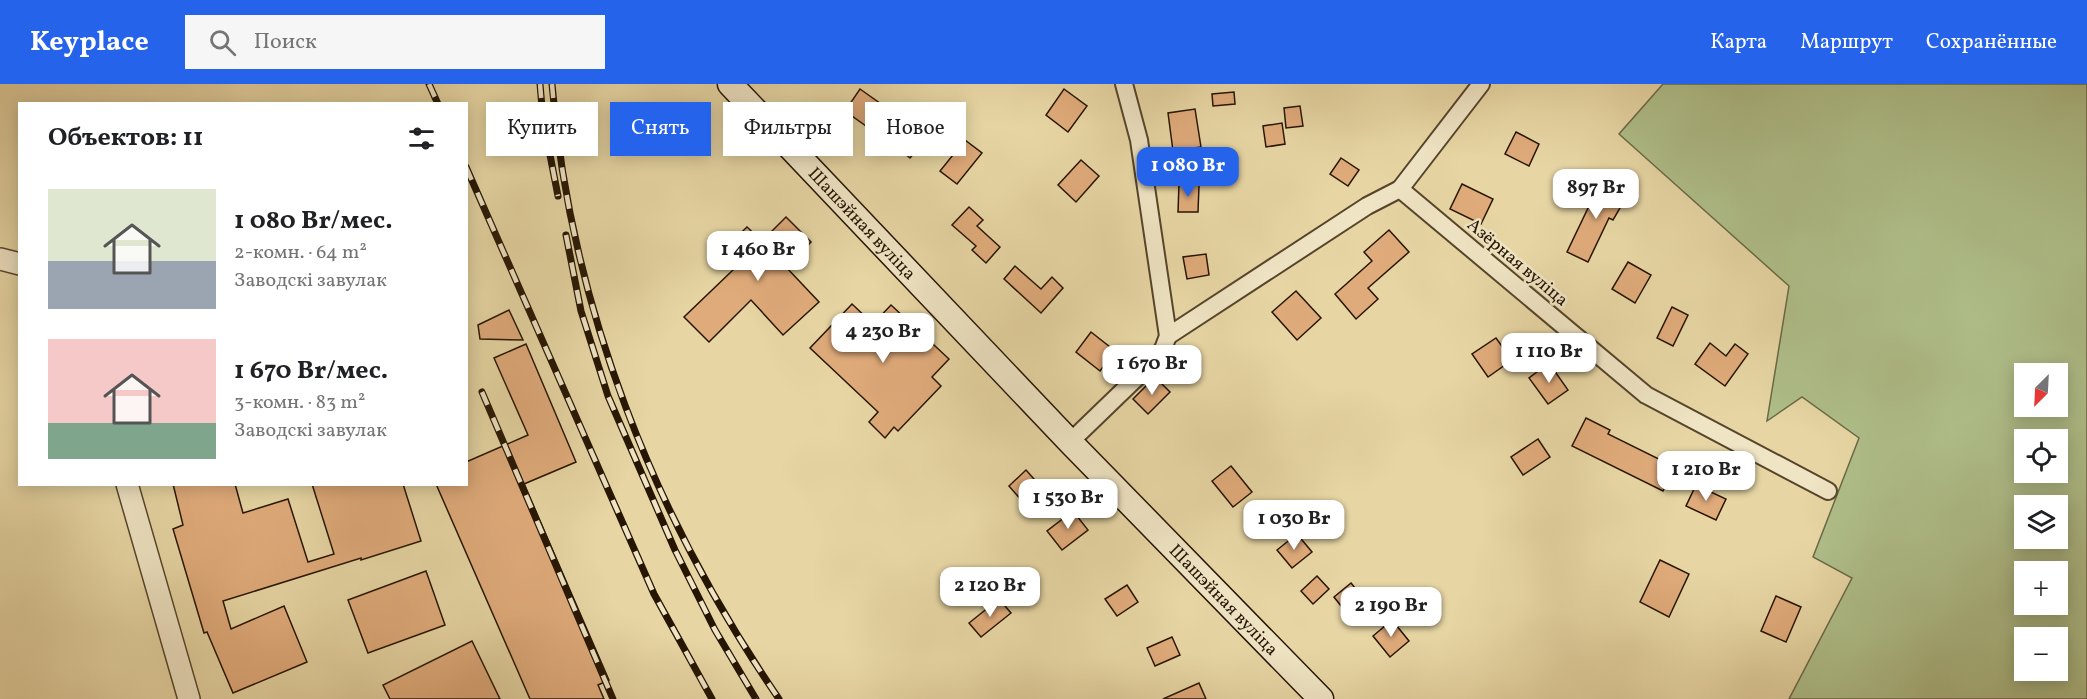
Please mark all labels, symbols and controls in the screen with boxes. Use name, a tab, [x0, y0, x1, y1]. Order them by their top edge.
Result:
search box	[185, 15, 605, 69]
text: Keyplace	[30, 23, 149, 62]
icon: search	[206, 26, 239, 59]
text: Поиск	[254, 27, 317, 58]
text: Карта	[1710, 28, 1767, 57]
text: Маршрут	[1800, 28, 1893, 57]
text: Сохранённые	[1926, 28, 2057, 57]
chip: Купить	[486, 102, 598, 156]
chip: Снять	[610, 102, 711, 156]
chip: Фильтры	[723, 102, 853, 156]
chip: Новое	[865, 102, 966, 156]
text: Объектов: 11	[48, 120, 203, 156]
icon: filters	[405, 122, 438, 155]
pin: 1 080 Br	[1126, 147, 1250, 198]
text: 1 080 Br	[1151, 152, 1225, 180]
street label: Шашэйная вуліца	[801, 162, 921, 286]
pin: 897 Br	[1547, 169, 1645, 220]
text: 897 Br	[1567, 174, 1625, 202]
text: 1 080 Br/мес.	[234, 203, 393, 239]
icon: home	[96, 213, 168, 285]
street label: Азёрная вуліца	[1461, 213, 1573, 313]
pin: 1 460 Br	[696, 231, 820, 282]
text: 1 460 Br	[721, 236, 795, 264]
text: 2-комн. · 64 m²	[234, 239, 367, 267]
text: Заводскі завулак	[234, 267, 387, 295]
pin: 4 230 Br	[821, 313, 945, 364]
text: 4 230 Br	[845, 318, 921, 346]
pin: 1 110 Br	[1487, 333, 1611, 384]
text: 1 110 Br	[1515, 338, 1583, 366]
pin: 1 670 Br	[1090, 345, 1214, 396]
text: 1 670 Br	[1116, 350, 1188, 378]
text: 1 670 Br/мес.	[234, 353, 388, 389]
icon: home	[96, 363, 168, 435]
north arrow	[2014, 363, 2068, 417]
map controls	[2014, 363, 2068, 681]
text: 3-комн. · 83 m²	[234, 389, 365, 417]
text: Заводскі завулак	[234, 417, 387, 445]
button: locate	[2014, 429, 2068, 483]
pin: 1 210 Br	[1644, 451, 1768, 502]
text: 1 210 Br	[1671, 456, 1741, 484]
pin: 1 530 Br	[1006, 479, 1130, 530]
text: 1 530 Br	[1033, 484, 1103, 512]
button: layers	[2014, 495, 2068, 549]
pin: 1 030 Br	[1232, 500, 1356, 551]
text: 1 030 Br	[1257, 505, 1331, 533]
street label: Шашэйная вуліца	[1162, 539, 1283, 662]
button: +	[2014, 561, 2068, 615]
pin: 2 120 Br	[928, 567, 1052, 618]
text: 2 120 Br	[954, 572, 1026, 600]
pin: 2 190 Br	[1329, 587, 1453, 638]
text: 2 190 Br	[1355, 592, 1427, 620]
button: −	[2014, 627, 2068, 681]

